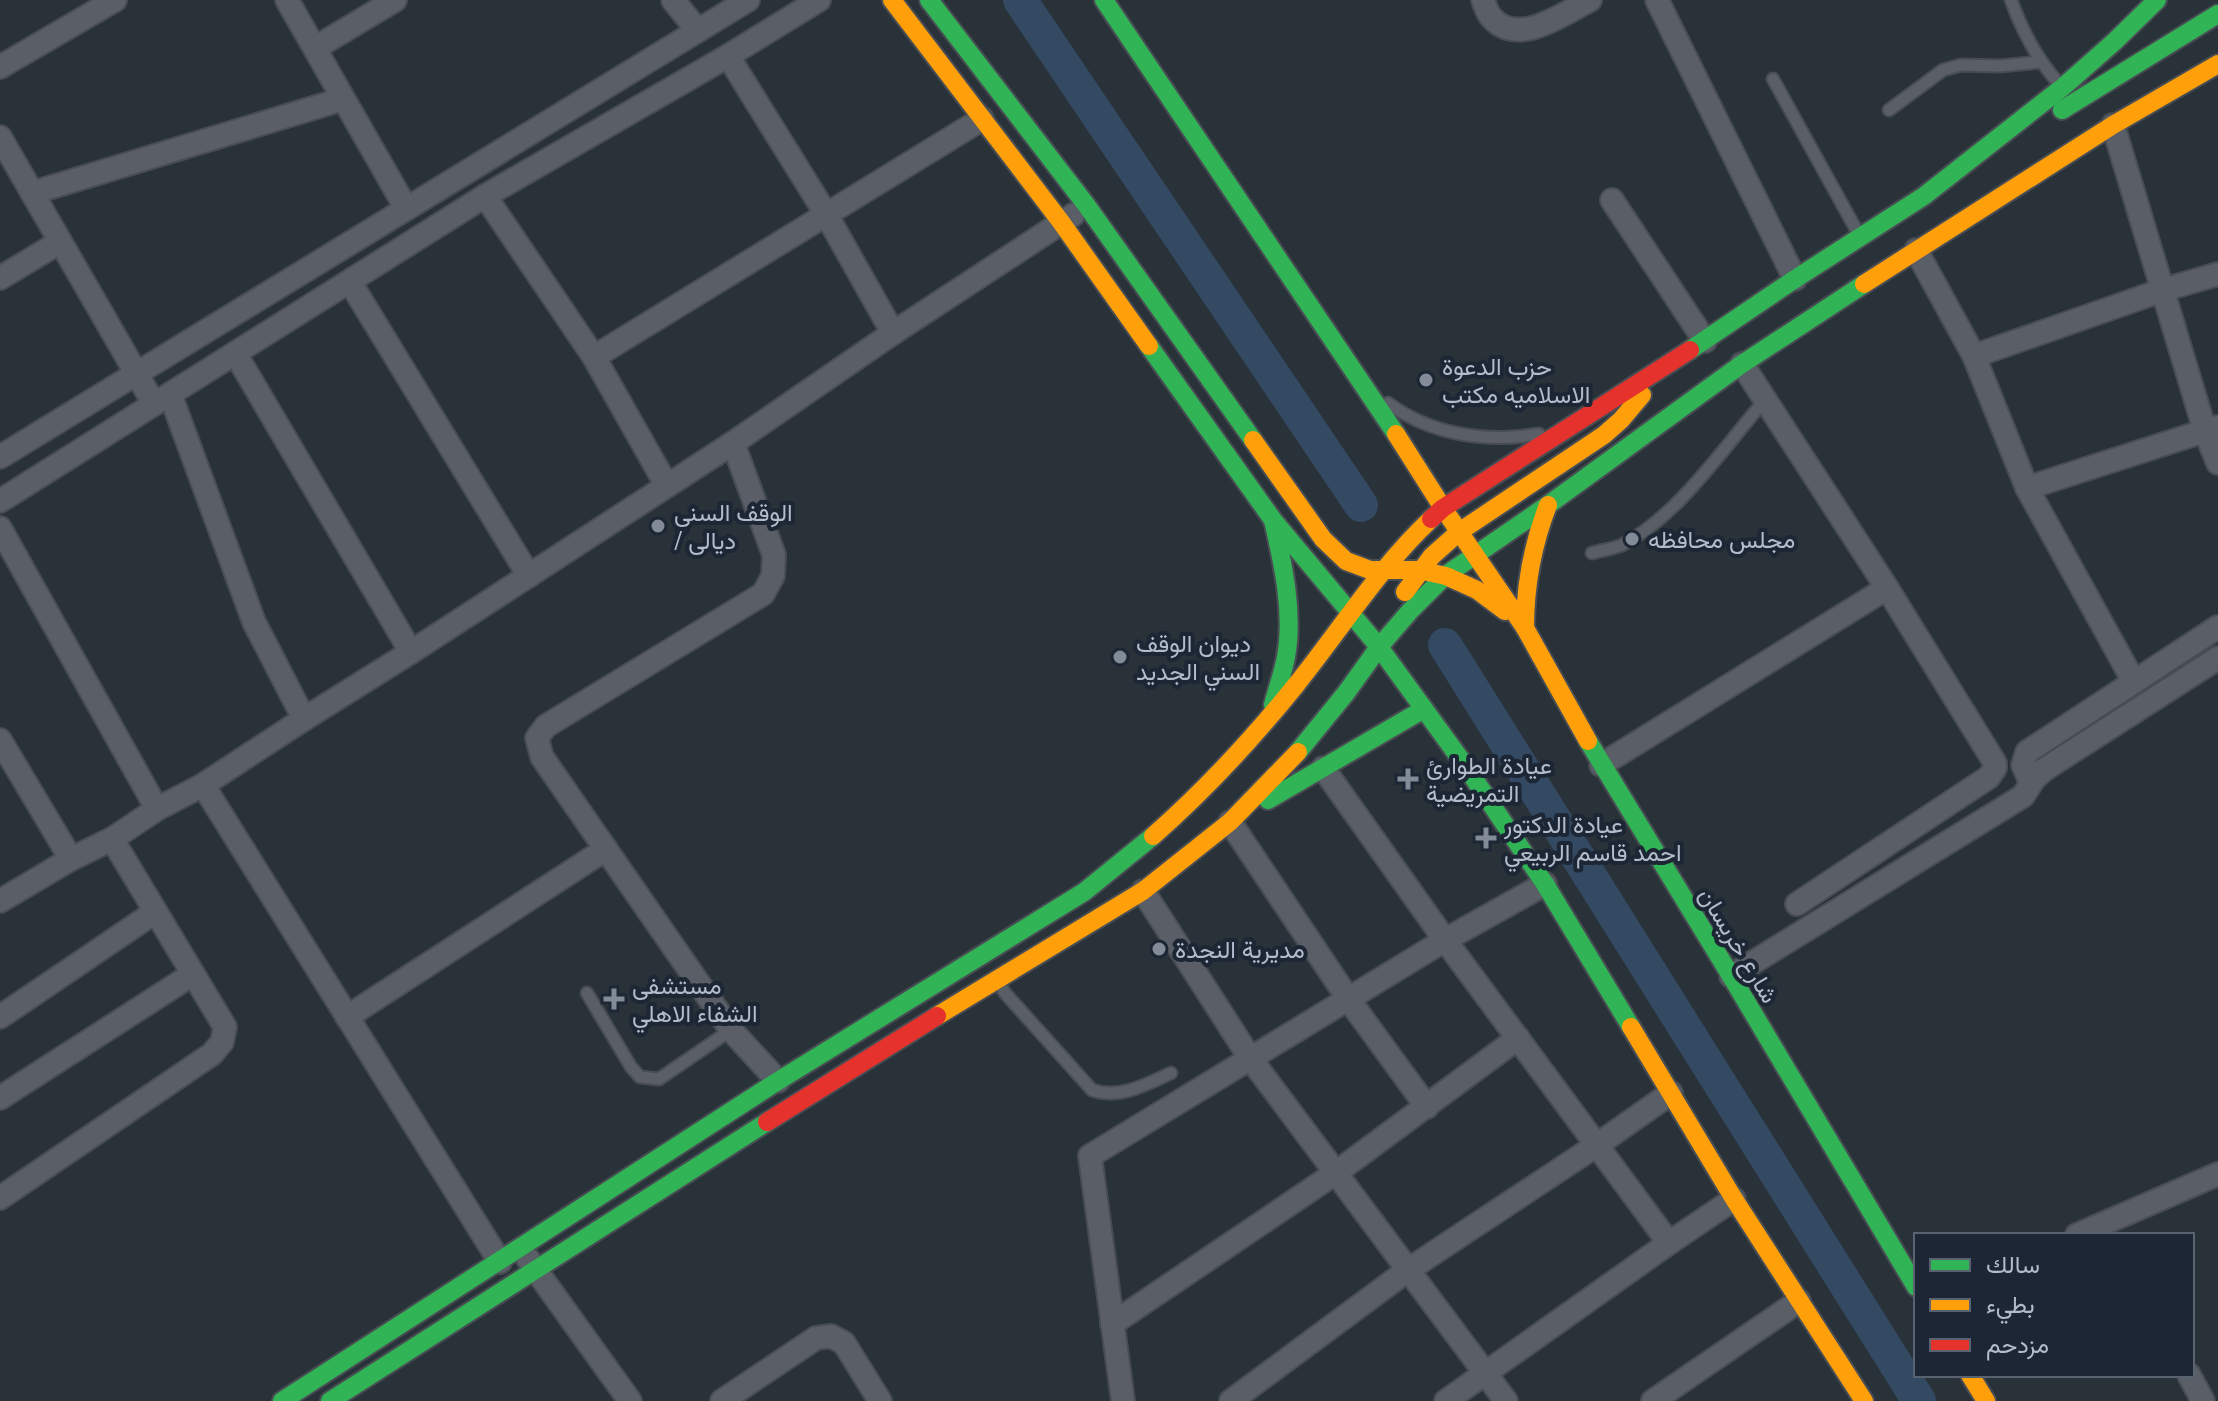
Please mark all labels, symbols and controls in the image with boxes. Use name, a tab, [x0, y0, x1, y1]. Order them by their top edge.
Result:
place label: حزب الدعوة الاسلاميه مكتب	[1442, 352, 1590, 409]
marker: حزب الدعوة الاسلاميه مكتب	[1417, 371, 1435, 389]
place label: الوقف السني / ديالى	[674, 498, 793, 555]
marker: الوقف السني / ديالى	[649, 517, 667, 535]
place label: مجلس محافظه	[1648, 525, 1795, 554]
marker: مجلس محافظه	[1623, 530, 1641, 548]
place label: ديوان الوقف السني الجديد	[1136, 629, 1260, 691]
marker: ديوان الوقف السني الجديد	[1111, 648, 1129, 666]
place label: عيادة الطوارئ التمريضية	[1426, 751, 1552, 809]
marker: عيادة الطوارئ التمريضية	[1397, 768, 1419, 790]
place label: عيادة الدكتور احمد قاسم الربيعي	[1503, 810, 1681, 872]
marker: عيادة الدكتور احمد قاسم الربيعي	[1475, 827, 1497, 849]
street label: شارع خريسان	[1691, 882, 1784, 1009]
place label: مديرية النجدة	[1175, 935, 1305, 965]
marker: مديرية النجدة	[1150, 940, 1168, 958]
place label: مستشفى الشفاء الاهلي	[632, 971, 758, 1033]
marker: مستشفى الشفاء الاهلي	[603, 988, 625, 1010]
legend	[1914, 1233, 2194, 1377]
text: سالك	[1986, 1250, 2040, 1278]
text: بطيء	[1986, 1290, 2035, 1324]
text: مزدحم	[1986, 1330, 2049, 1361]

